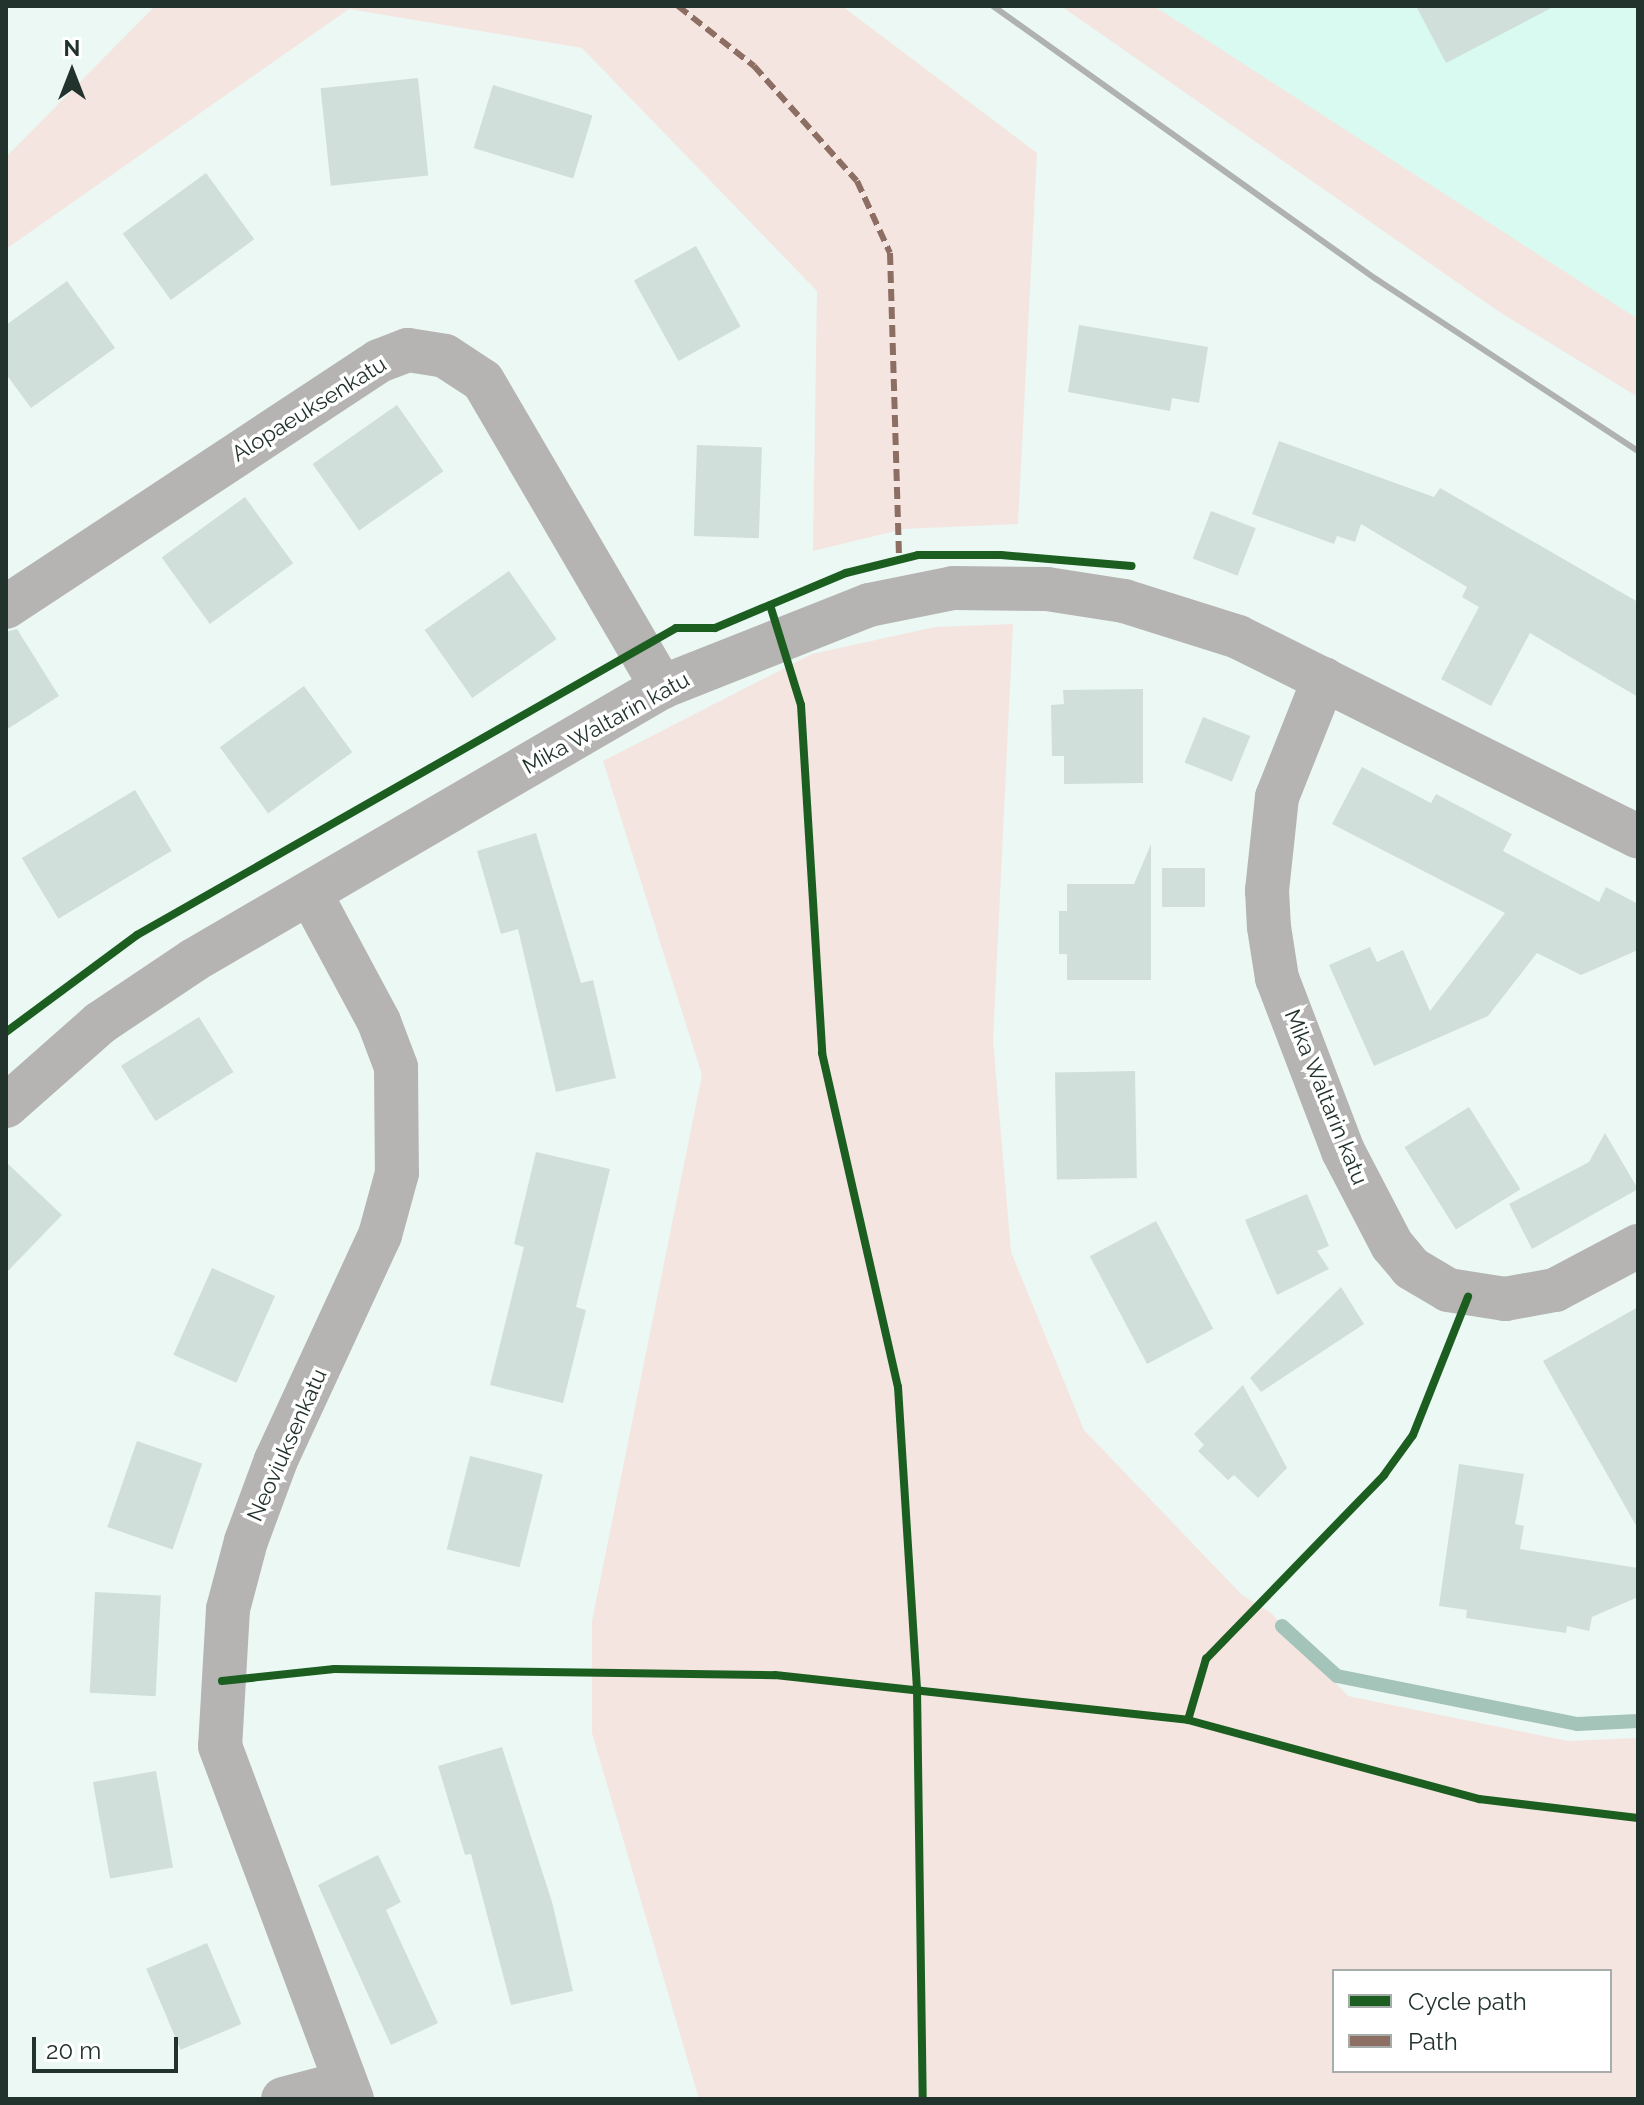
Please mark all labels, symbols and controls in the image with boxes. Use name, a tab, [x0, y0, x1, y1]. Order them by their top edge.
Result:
north arrow	[32, 32, 112, 112]
text: N	[64, 35, 80, 61]
street label: Alopaeuksenkatu	[227, 351, 391, 467]
street label: Mika Waltarin katu	[518, 666, 694, 780]
street label: Mika Waltarin katu	[1279, 1005, 1373, 1189]
street label: Neoviuksenkatu	[242, 1365, 332, 1525]
legend	[1332, 1969, 1612, 2073]
text: Cycle path	[1408, 1987, 1527, 2016]
scale bar	[36, 2021, 182, 2071]
text: Path	[1408, 2027, 1458, 2056]
text: 20 m	[46, 2036, 101, 2065]

